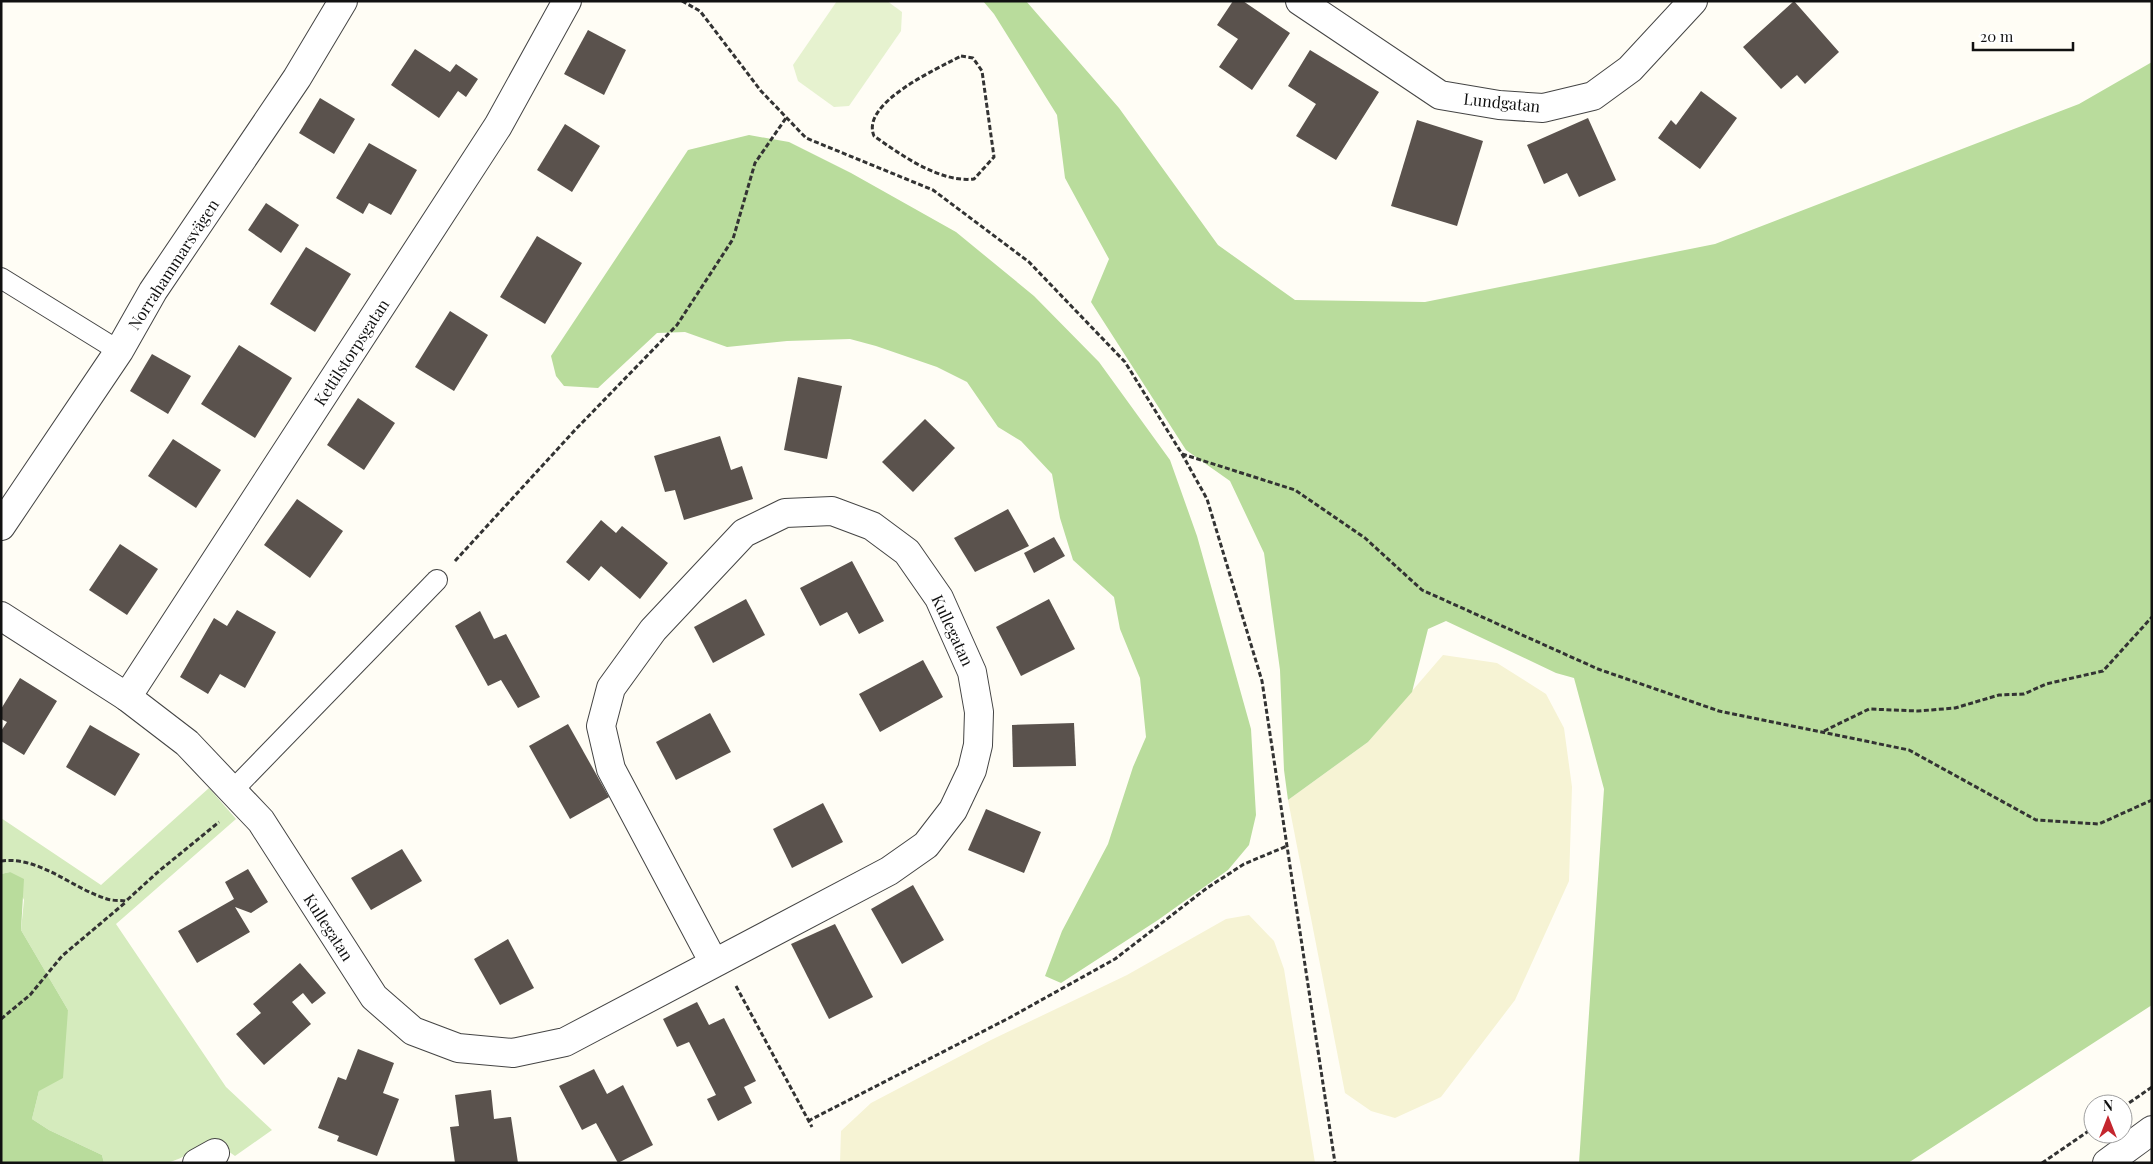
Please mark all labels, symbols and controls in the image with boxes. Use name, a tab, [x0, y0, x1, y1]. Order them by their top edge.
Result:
scale bar	[1973, 20, 2073, 52]
text: 20 m	[1980, 26, 2014, 46]
street label: Lundgatan	[1463, 88, 1542, 117]
street label: Norrahammarsvägen	[123, 194, 223, 333]
street label: Kettilstorpsgatan	[309, 294, 394, 409]
street label: Kullegatan	[927, 591, 979, 669]
street label: Kullegatan	[299, 889, 359, 965]
north arrow	[2083, 1094, 2133, 1144]
text: N	[2103, 1096, 2113, 1115]

